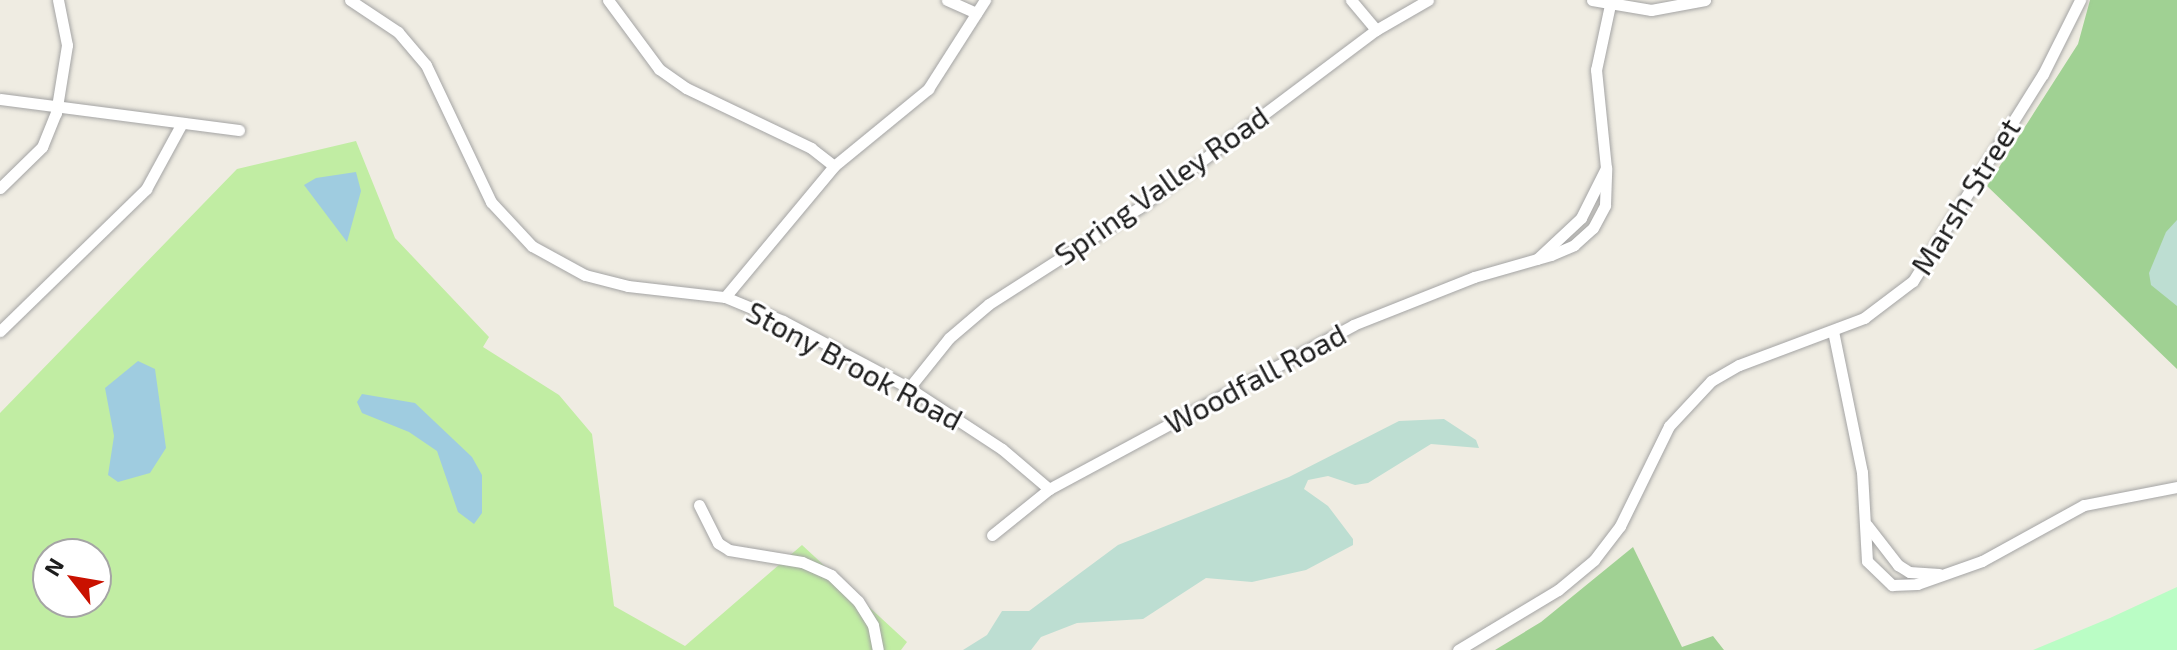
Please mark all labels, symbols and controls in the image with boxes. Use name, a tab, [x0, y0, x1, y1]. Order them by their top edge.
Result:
street label: Spring Valley Road	[1047, 97, 1275, 273]
street label: Marsh Street	[1903, 111, 2027, 281]
street label: Stony Brook Road	[740, 293, 970, 437]
street label: Woodfall Road	[1158, 315, 1352, 441]
north arrow	[32, 538, 112, 618]
text: N	[38, 553, 68, 580]

